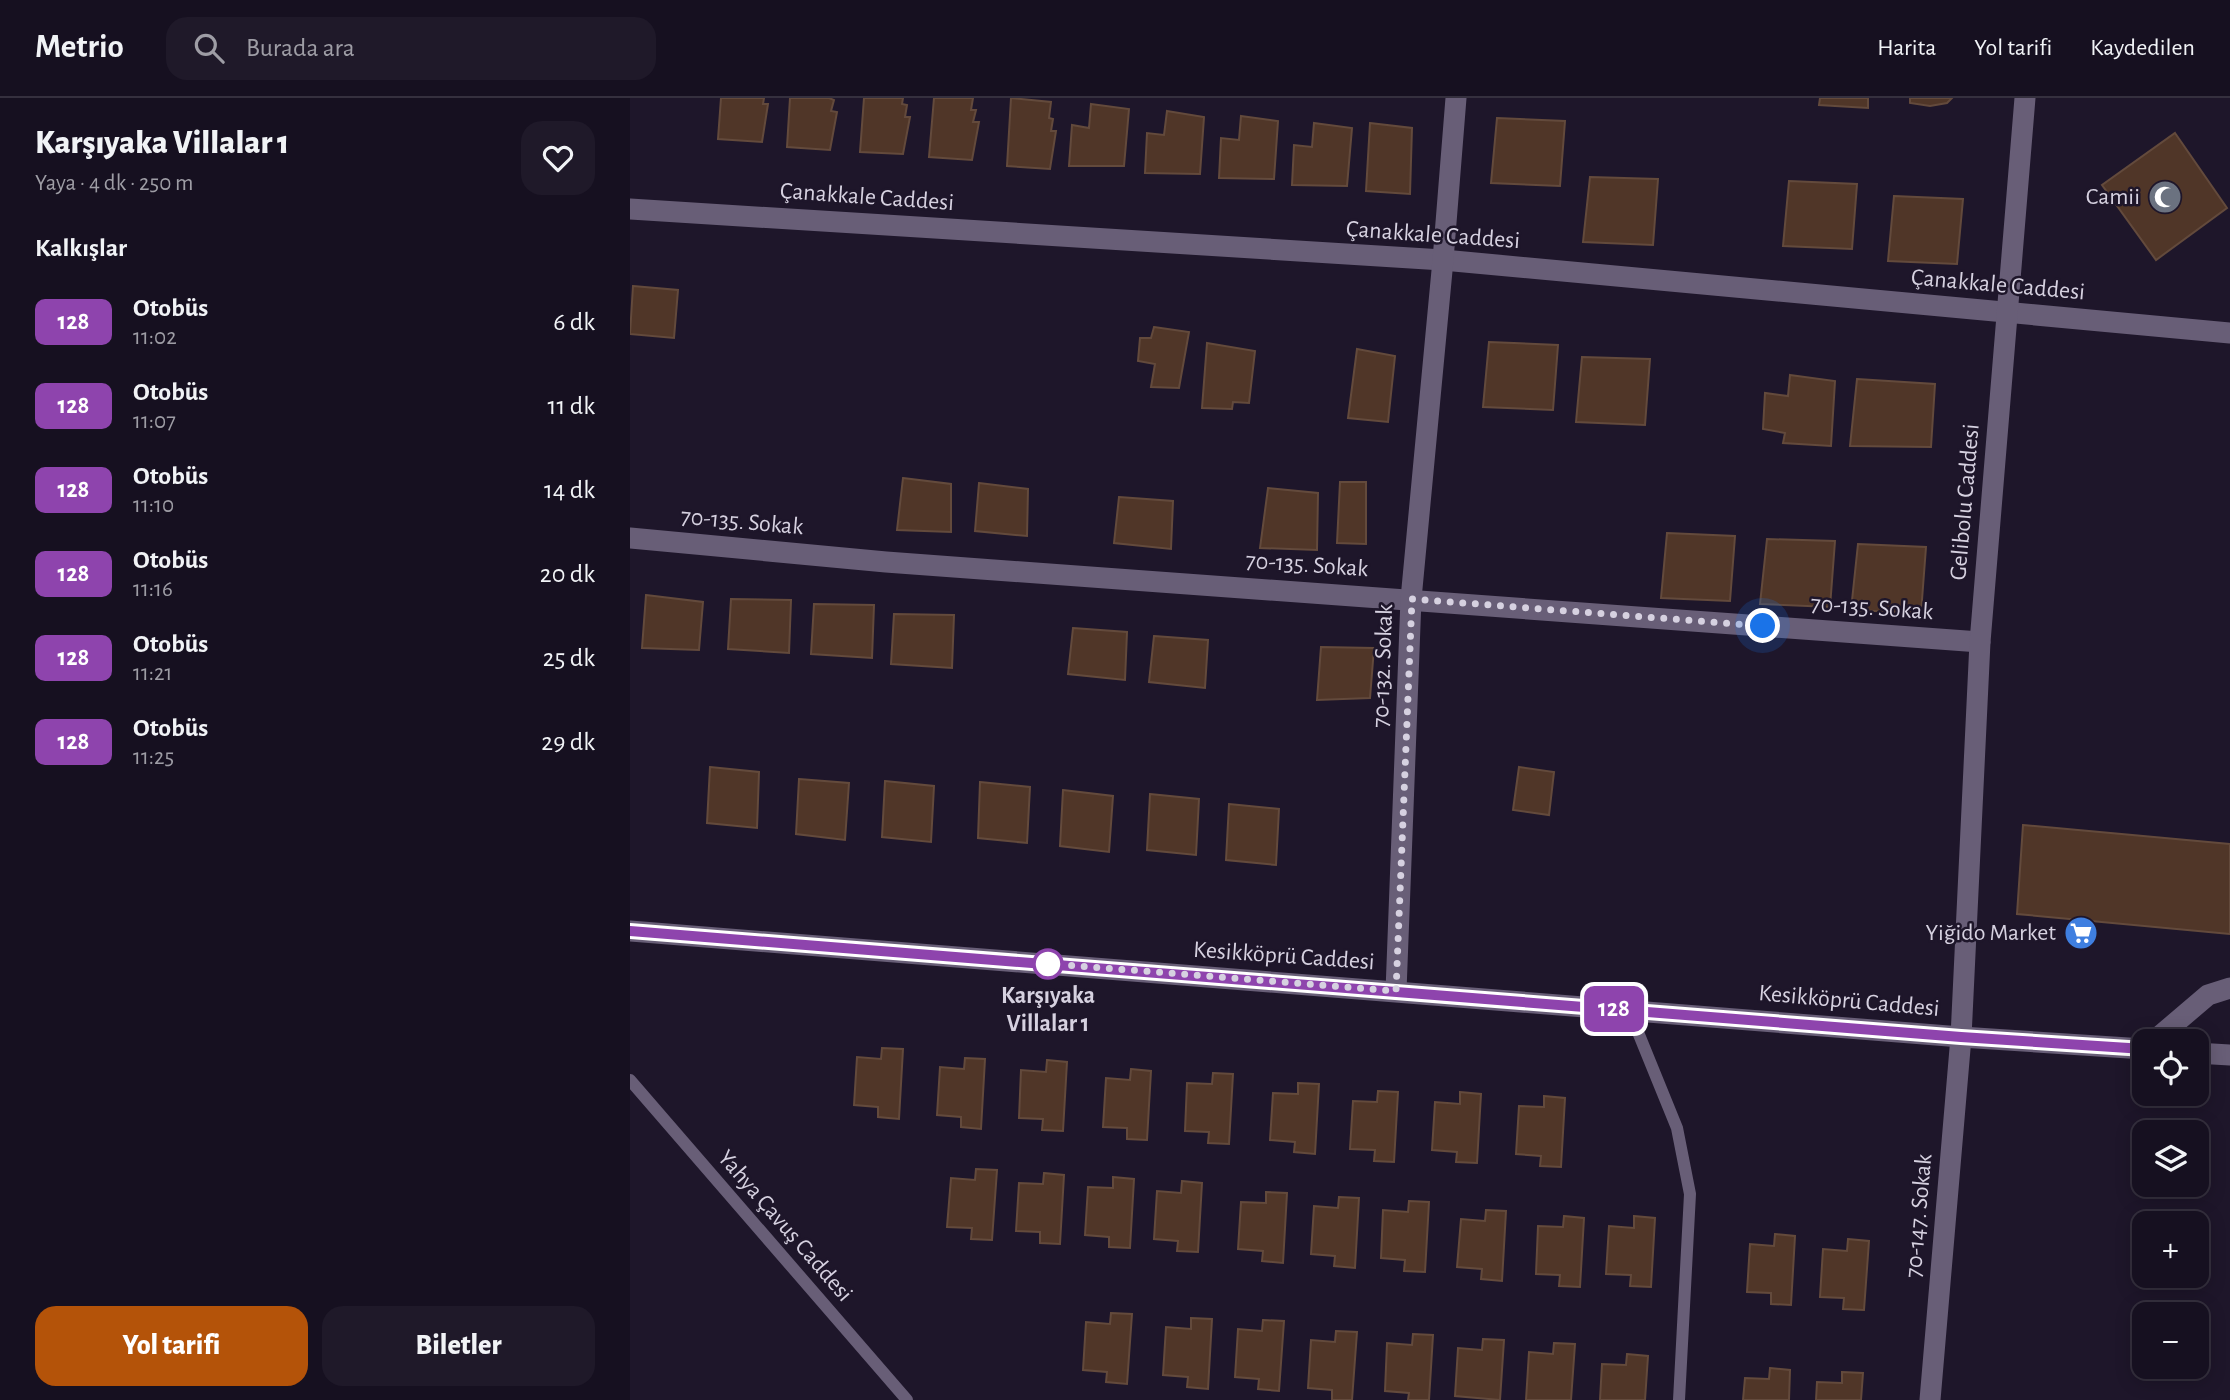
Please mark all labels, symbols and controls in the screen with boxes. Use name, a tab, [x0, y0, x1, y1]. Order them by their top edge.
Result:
search box	[166, 17, 656, 80]
icon: search	[190, 29, 228, 67]
text: Metrio	[35, 31, 124, 64]
text: Burada ara	[246, 35, 355, 61]
text: Harita	[1877, 36, 1936, 60]
text: Yol tarifi	[1974, 36, 2052, 60]
text: Kaydedilen	[2090, 36, 2195, 60]
button: heart	[521, 121, 595, 195]
text: Karşıyaka Villalar 1	[35, 127, 289, 160]
text: Yaya · 4 dk · 250 m	[35, 172, 193, 195]
mosque icon: Camii	[2146, 178, 2184, 216]
street label: Çanakkale Caddesi	[779, 179, 955, 215]
place label: Camii	[2086, 185, 2140, 209]
street label: Çanakkale Caddesi	[1345, 217, 1521, 253]
text: Kalkışlar	[35, 235, 127, 261]
street label: Çanakkale Caddesi	[1910, 265, 2086, 305]
text: Otobüs	[133, 295, 208, 321]
text: 6 dk	[553, 309, 595, 335]
text: 128	[58, 310, 89, 334]
text: 11:02	[133, 326, 177, 349]
text: Otobüs	[133, 379, 208, 405]
text: 11 dk	[547, 393, 595, 419]
text: 128	[58, 394, 89, 418]
text: 11:07	[133, 410, 176, 433]
street label: Gelibolu Caddesi	[1946, 423, 1984, 581]
text: Otobüs	[133, 463, 208, 489]
text: 14 dk	[544, 477, 595, 503]
text: 128	[58, 478, 89, 502]
text: 11:10	[133, 494, 174, 517]
street label: 70-135. Sokak	[680, 505, 804, 539]
text: Otobüs	[133, 547, 208, 573]
street label: 70-135. Sokak	[1245, 549, 1369, 581]
text: 20 dk	[540, 561, 595, 587]
text: 128	[58, 562, 89, 586]
text: 11:16	[133, 578, 173, 601]
street label: 70-135. Sokak	[1810, 592, 1934, 624]
street label: 70-132. Sokak	[1369, 604, 1397, 728]
your location	[1745, 608, 1780, 643]
text: Otobüs	[133, 631, 208, 657]
text: 25 dk	[543, 645, 595, 671]
text: 128	[58, 646, 89, 670]
text: 11:21	[133, 662, 172, 685]
text: Otobüs	[133, 715, 208, 741]
text: 29 dk	[541, 729, 595, 755]
text: 128	[58, 730, 89, 754]
text: 11:25	[133, 746, 174, 769]
supermarket icon: Yiğido Market	[2062, 914, 2100, 952]
place label: Yiğido Market	[1925, 921, 2056, 945]
street label: Kesikköprü Caddesi	[1193, 938, 1375, 974]
marker: Karşıyaka Villalar 1	[1033, 949, 1063, 979]
street label: Kesikköprü Caddesi	[1757, 981, 1941, 1021]
place label: Karşıyaka Villalar 1	[1001, 984, 1095, 1036]
line badge: 128	[1574, 986, 1654, 1032]
text: 128	[1598, 997, 1630, 1021]
map controls	[2132, 1029, 2209, 1379]
button: locate	[2132, 1029, 2209, 1106]
button: layers	[2132, 1120, 2209, 1197]
street label: Yahya Çavuş Caddesi	[713, 1146, 857, 1306]
street label: 70-147. Sokak	[1902, 1153, 1936, 1279]
button: +	[2132, 1211, 2209, 1288]
button: −	[2132, 1302, 2209, 1379]
button: Yol tarifi	[35, 1306, 308, 1386]
button: Biletler	[322, 1306, 595, 1386]

